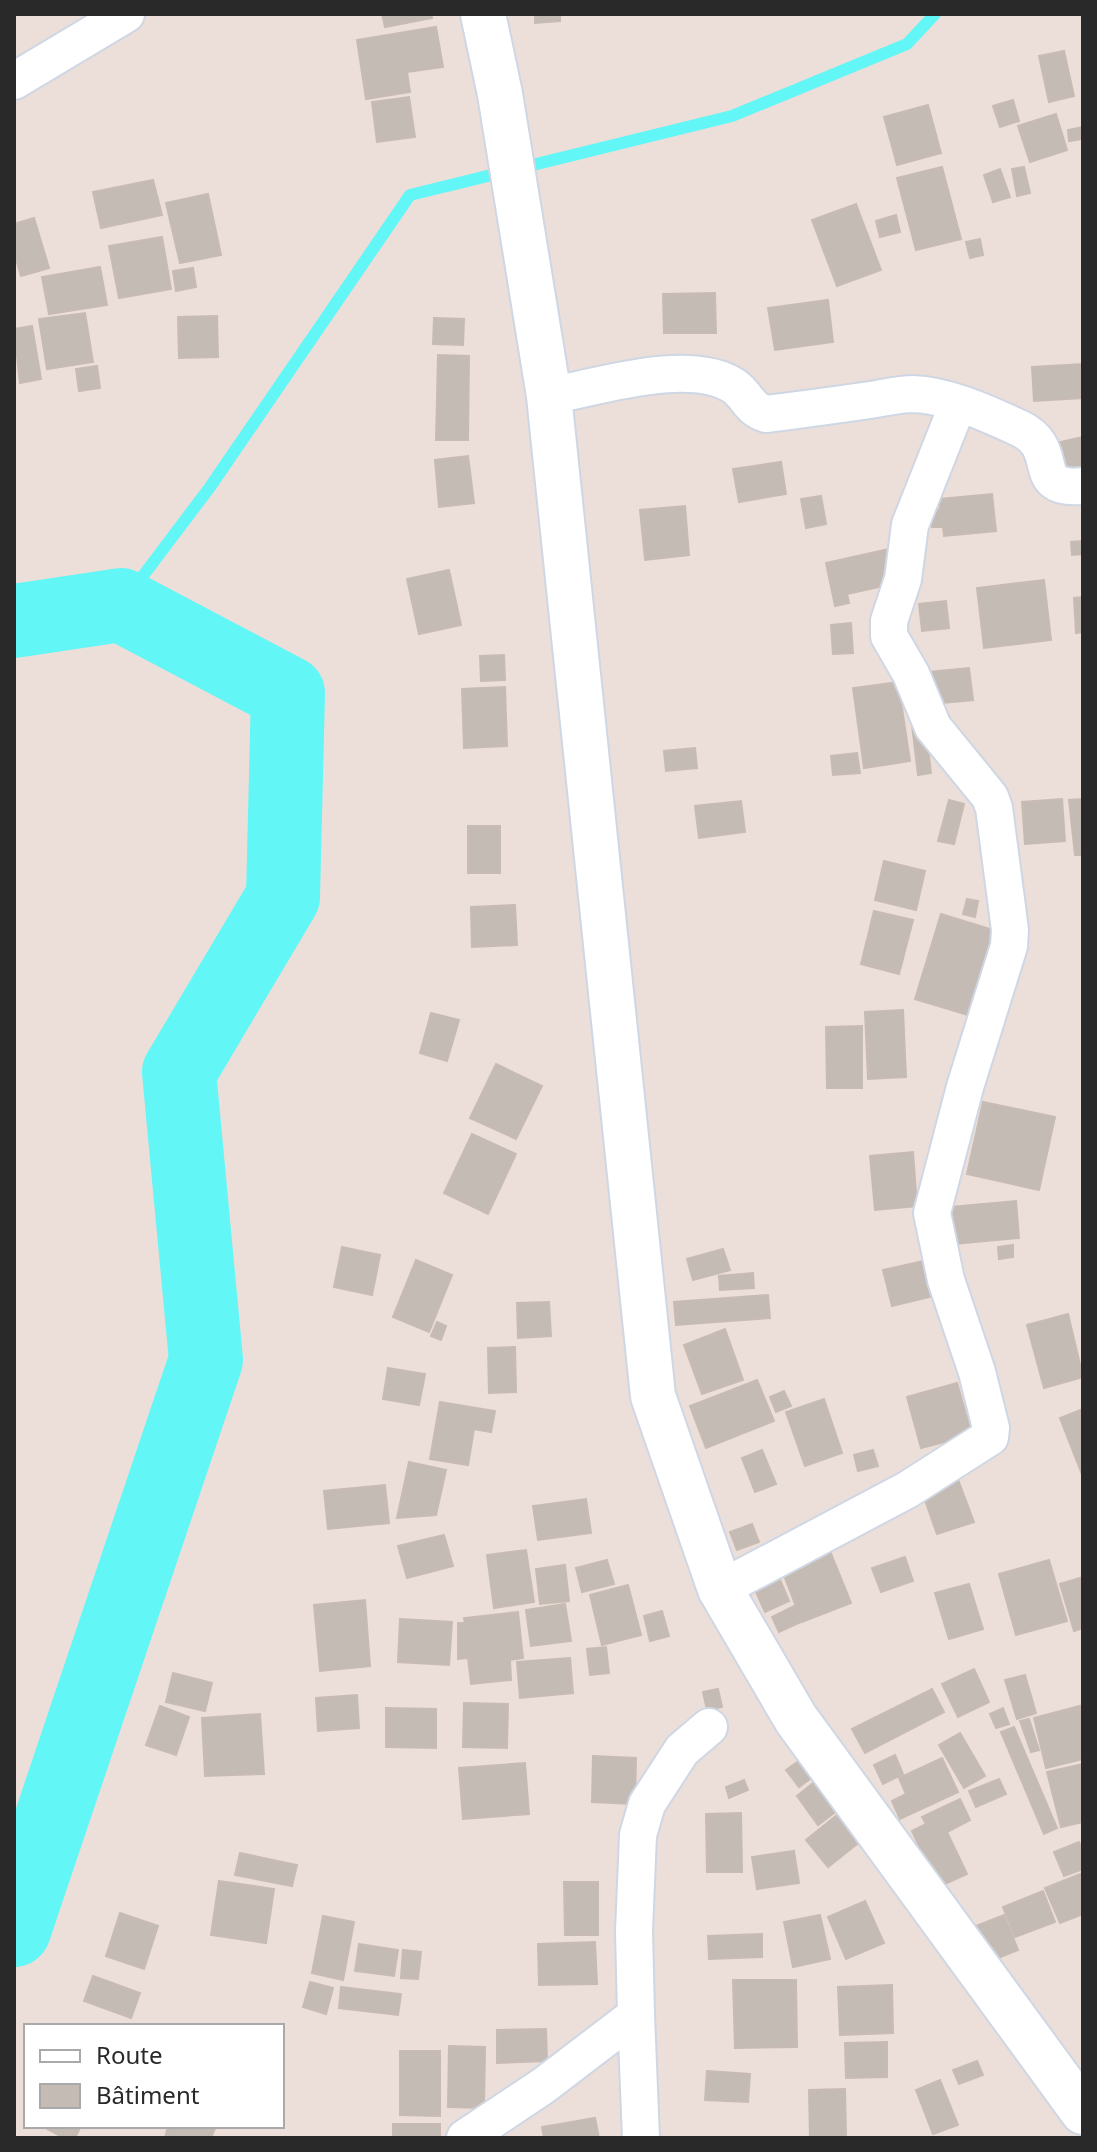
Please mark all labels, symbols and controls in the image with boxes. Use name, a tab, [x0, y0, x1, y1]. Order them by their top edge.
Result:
legend	[24, 2024, 284, 2128]
text: Route	[96, 2038, 162, 2071]
text: Bâtiment	[96, 2078, 200, 2111]

